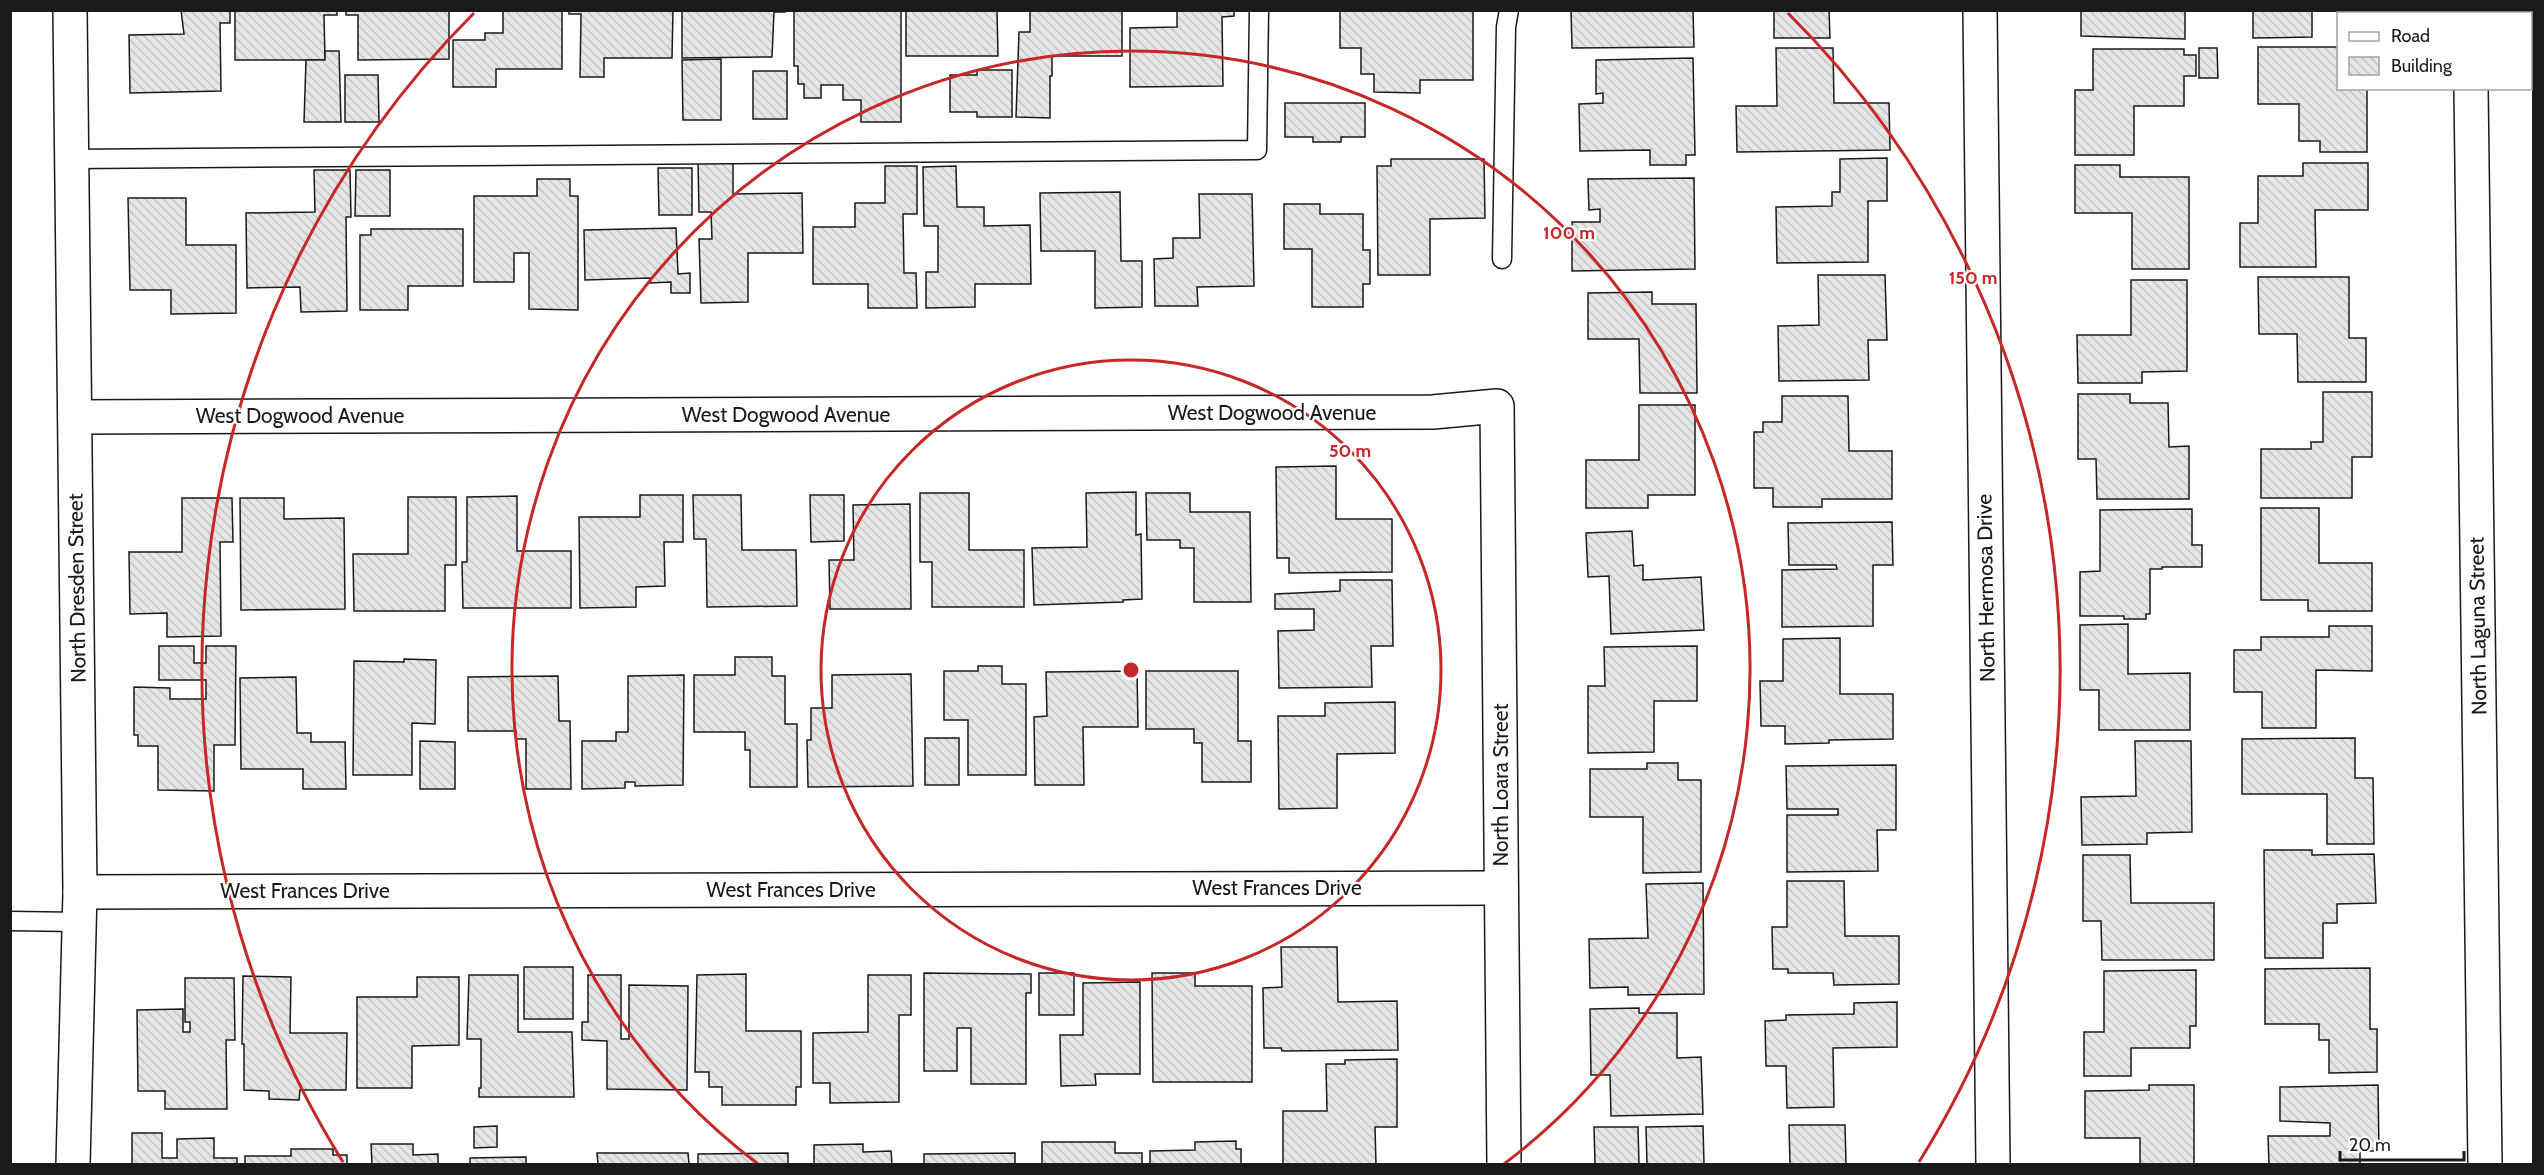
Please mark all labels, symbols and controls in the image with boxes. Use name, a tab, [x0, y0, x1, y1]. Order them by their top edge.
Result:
legend	[2337, 12, 2532, 90]
text: Road	[2391, 25, 2430, 47]
text: Building	[2391, 55, 2453, 77]
text: 100 m	[1543, 222, 1595, 244]
text: 150 m	[1949, 267, 1997, 289]
street label: West Dogwood Avenue	[1168, 400, 1377, 425]
street label: West Dogwood Avenue	[682, 402, 891, 427]
street label: West Dogwood Avenue	[196, 403, 405, 428]
text: 50 m	[1329, 440, 1371, 462]
street label: North Dresden Street	[62, 493, 91, 683]
street label: North Hermosa Drive	[1971, 493, 2000, 682]
street label: North Laguna Street	[2463, 537, 2492, 715]
centre of rings	[1121, 660, 1141, 680]
street label: North Loara Street	[1488, 703, 1513, 867]
street label: West Frances Drive	[1192, 875, 1362, 900]
street label: West Frances Drive	[706, 877, 876, 902]
street label: West Frances Drive	[220, 878, 390, 903]
scale bar	[2340, 1124, 2464, 1162]
text: 20 m	[2349, 1134, 2391, 1156]

